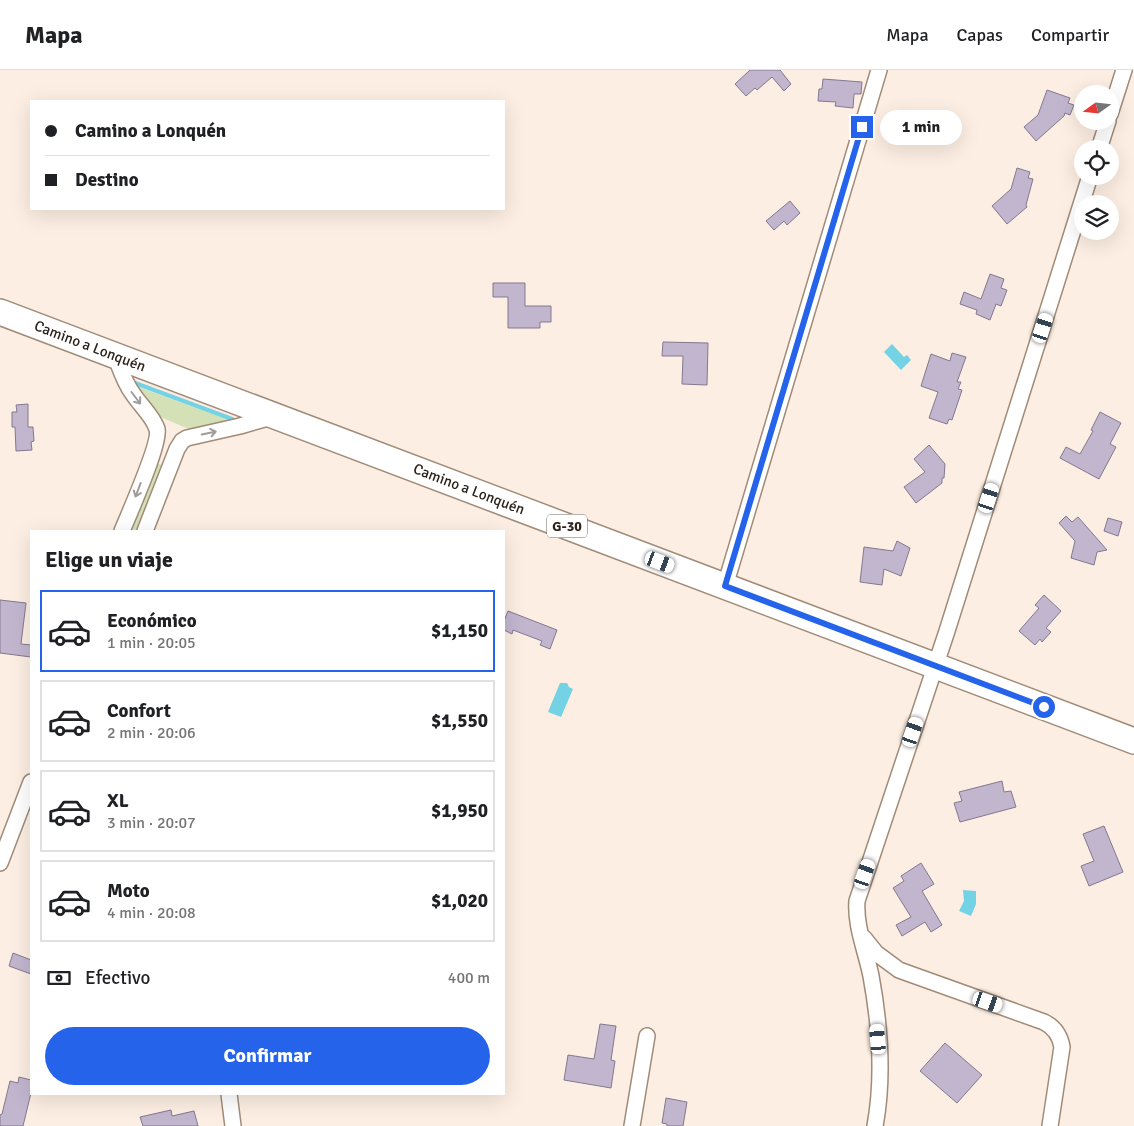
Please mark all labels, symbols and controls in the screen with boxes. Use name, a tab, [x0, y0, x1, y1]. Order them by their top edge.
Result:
text: Mapa	[25, 20, 83, 50]
text: Mapa	[886, 24, 929, 46]
text: Capas	[957, 24, 1003, 46]
text: Compartir	[1031, 24, 1109, 46]
north arrow	[1074, 85, 1119, 130]
map controls	[1074, 85, 1119, 240]
callout: 1 min	[880, 110, 962, 144]
route end	[851, 116, 873, 138]
text: 1 min	[902, 117, 940, 137]
text: Camino a Lonquén	[75, 119, 226, 143]
button: locate	[1074, 140, 1119, 185]
text: Destino	[75, 168, 139, 192]
button: layers	[1074, 195, 1119, 240]
car	[1031, 311, 1054, 345]
street label: Camino a Lonquén	[32, 316, 148, 376]
one-way arrow	[131, 391, 142, 404]
one-way arrow	[201, 428, 217, 437]
street label: Camino a Lonquén	[411, 459, 527, 519]
car	[977, 481, 1000, 515]
one-way arrow	[133, 482, 142, 497]
road number: G-30	[547, 514, 587, 538]
text: Elige un viaje	[45, 546, 173, 573]
car	[643, 550, 676, 574]
icon: car	[47, 609, 92, 654]
text: Económico	[107, 609, 197, 633]
text: $1,150	[431, 619, 488, 643]
text: 1 min · 20:05	[107, 633, 196, 653]
route start	[1033, 696, 1055, 718]
icon: car	[47, 699, 92, 744]
text: Confort	[107, 699, 171, 723]
text: $1,550	[431, 709, 488, 733]
car	[901, 715, 924, 749]
text: 2 min · 20:06	[107, 723, 196, 743]
icon: car	[47, 789, 92, 834]
text: XL	[107, 789, 129, 813]
text: $1,950	[431, 799, 488, 823]
text: 3 min · 20:07	[107, 813, 196, 833]
car	[853, 857, 876, 891]
icon: car	[47, 879, 92, 924]
text: Moto	[107, 879, 150, 903]
text: $1,020	[431, 889, 488, 913]
text: 4 min · 20:08	[107, 903, 196, 923]
icon: cash	[45, 964, 73, 992]
text: Efectivo	[85, 966, 150, 990]
text: 400 m	[448, 968, 490, 988]
car	[971, 990, 1004, 1014]
car	[869, 1023, 886, 1055]
button: Confirmar	[45, 1027, 490, 1085]

